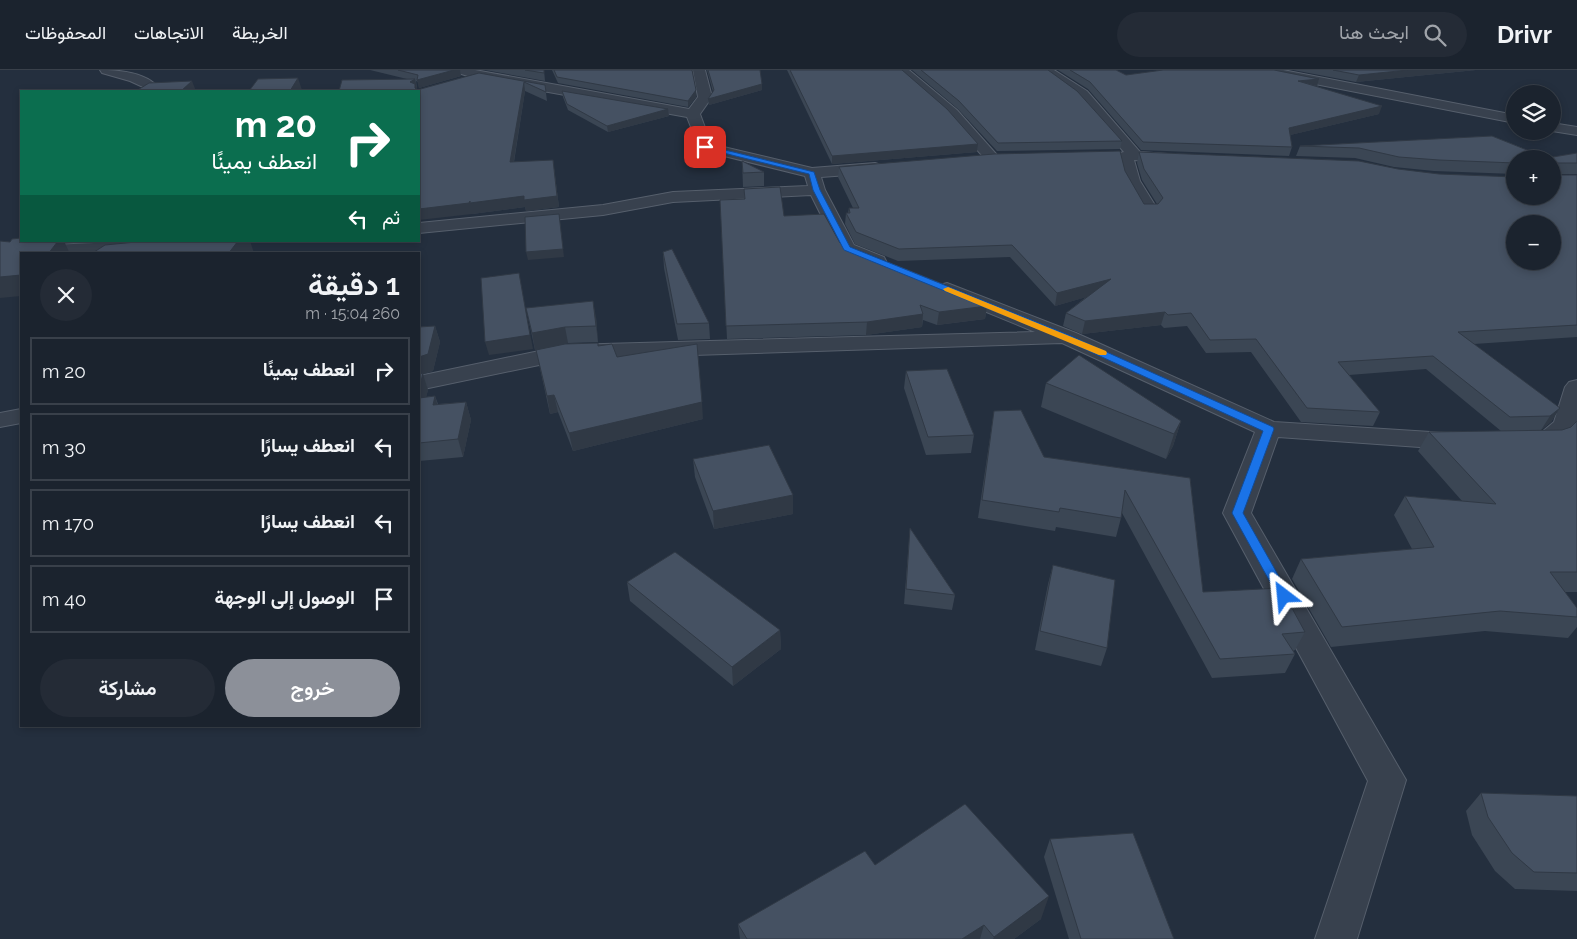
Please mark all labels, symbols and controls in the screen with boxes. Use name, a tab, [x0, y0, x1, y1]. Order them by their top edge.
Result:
search box	[1117, 12, 1467, 57]
text: Drivr	[1497, 20, 1552, 49]
text: ابحث هنا	[1339, 21, 1409, 43]
icon: search	[1421, 21, 1449, 49]
text: المحفوظات	[25, 22, 106, 43]
text: الاتجاهات	[134, 22, 204, 43]
text: الخريطة	[232, 22, 288, 43]
map controls	[1506, 85, 1561, 270]
button: layers	[1506, 85, 1561, 140]
text: 20 m	[235, 104, 317, 145]
icon: right	[335, 110, 400, 175]
pin	[684, 126, 726, 168]
icon: arrive	[691, 133, 719, 161]
text: انعطف يمينًا	[212, 148, 317, 174]
button: +	[1506, 150, 1561, 205]
icon: left	[344, 205, 372, 233]
text: ثم	[382, 206, 400, 228]
button: −	[1506, 215, 1561, 270]
text: 1 دقيقة	[308, 267, 400, 302]
button: close	[40, 269, 92, 321]
text: 260 m · 15:04	[305, 304, 400, 323]
icon: right	[370, 357, 398, 385]
text: انعطف يمينًا	[263, 358, 355, 380]
text: 20 m	[42, 360, 86, 382]
icon: left	[370, 433, 398, 461]
text: انعطف يسارًا	[261, 434, 355, 456]
text: 30 m	[42, 436, 86, 458]
icon: left	[370, 509, 398, 537]
text: انعطف يسارًا	[261, 510, 355, 532]
text: 170 m	[42, 512, 94, 534]
position arrow	[1257, 569, 1309, 621]
icon: arrive	[370, 585, 398, 613]
text: الوصول إلى الوجهة	[215, 586, 355, 608]
text: 40 m	[42, 588, 86, 610]
button: مشاركة	[40, 659, 215, 717]
button: خروج	[225, 659, 400, 717]

